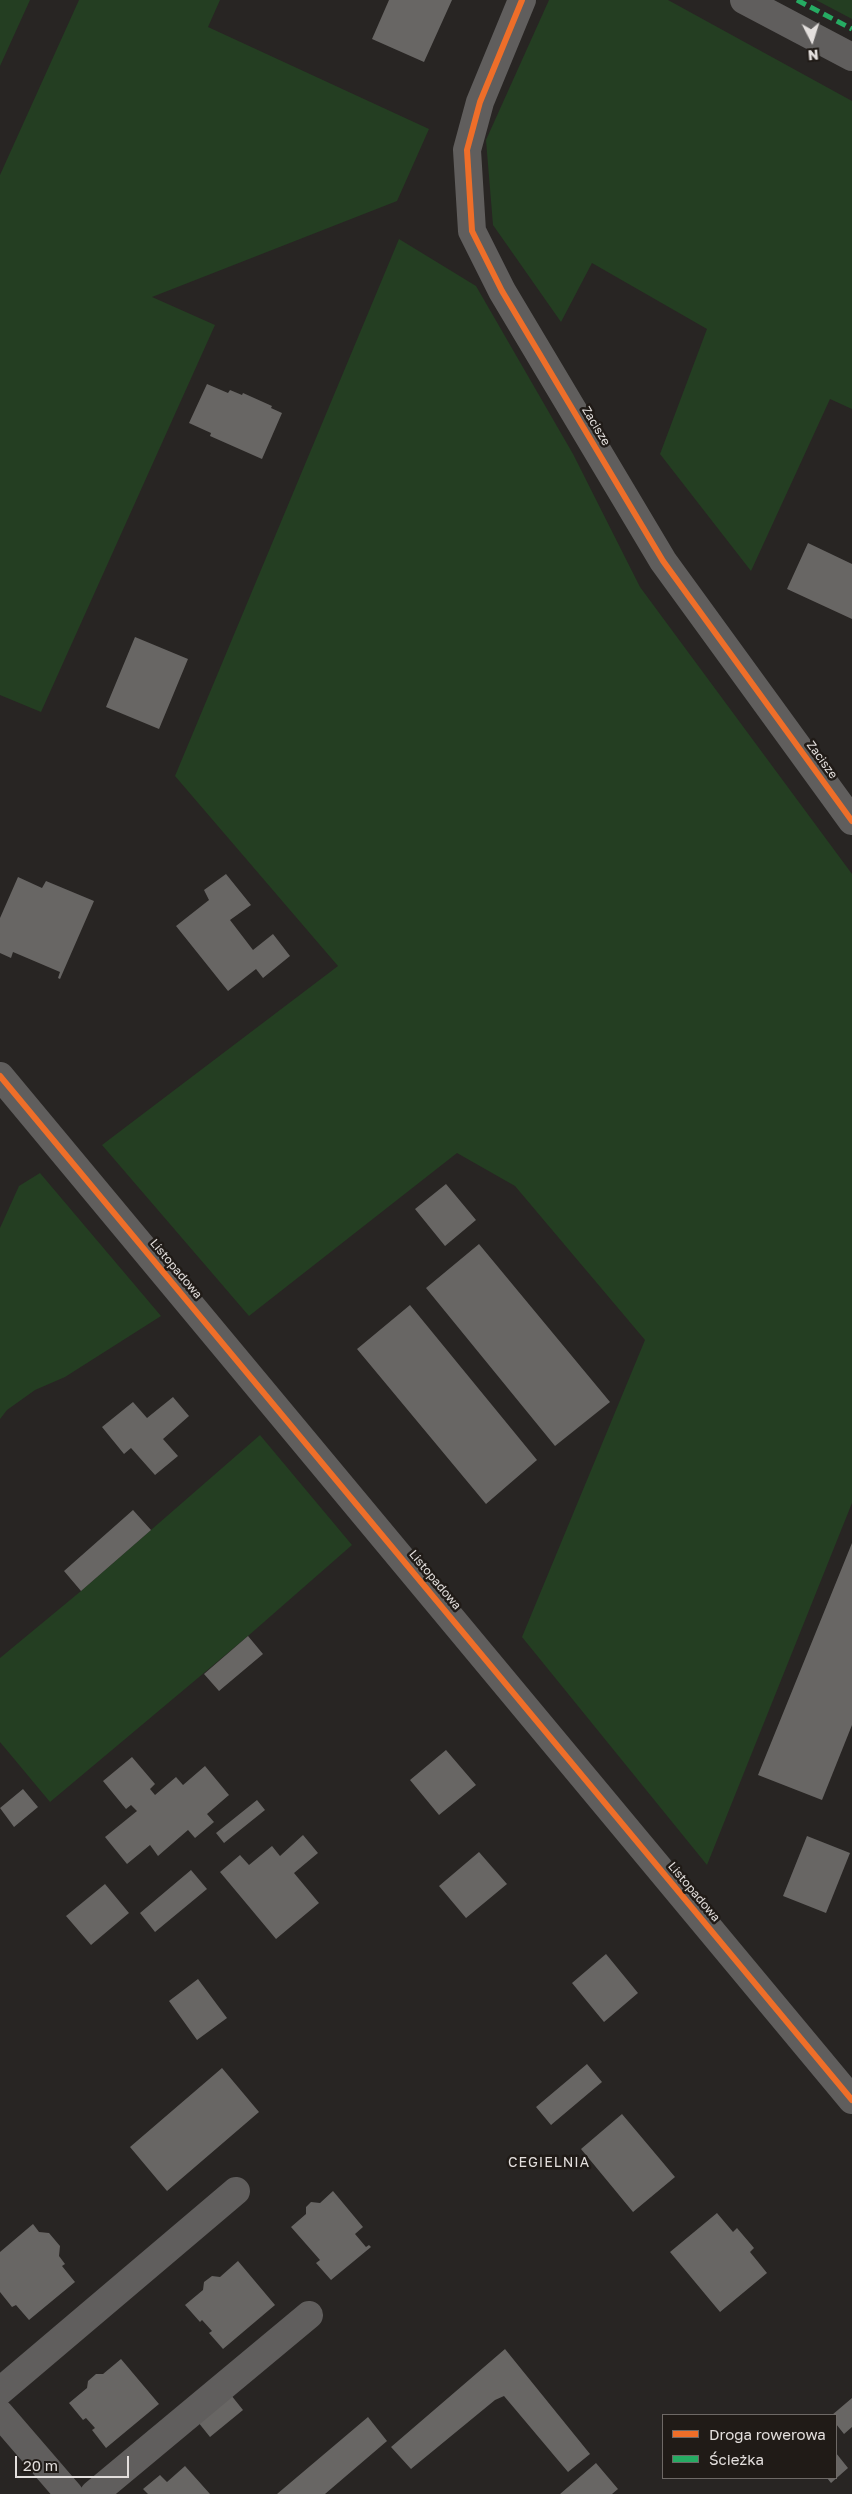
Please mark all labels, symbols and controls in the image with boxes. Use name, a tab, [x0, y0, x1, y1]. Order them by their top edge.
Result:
north arrow	[787, 15, 837, 65]
text: N	[807, 47, 819, 64]
street label: Zacisze	[579, 404, 613, 448]
street label: Zacisze	[803, 738, 841, 782]
street label: Listopadowa	[147, 1236, 205, 1302]
street label: Listopadowa	[406, 1547, 464, 1613]
street label: Listopadowa	[665, 1859, 723, 1925]
district label: CEGIELNIA	[507, 2155, 591, 2171]
legend	[662, 2414, 837, 2479]
text: Droga rowerowa	[709, 2425, 826, 2443]
scale bar	[18, 2446, 131, 2478]
text: Ścieżka	[709, 2450, 764, 2468]
text: 20 m	[23, 2456, 58, 2474]

